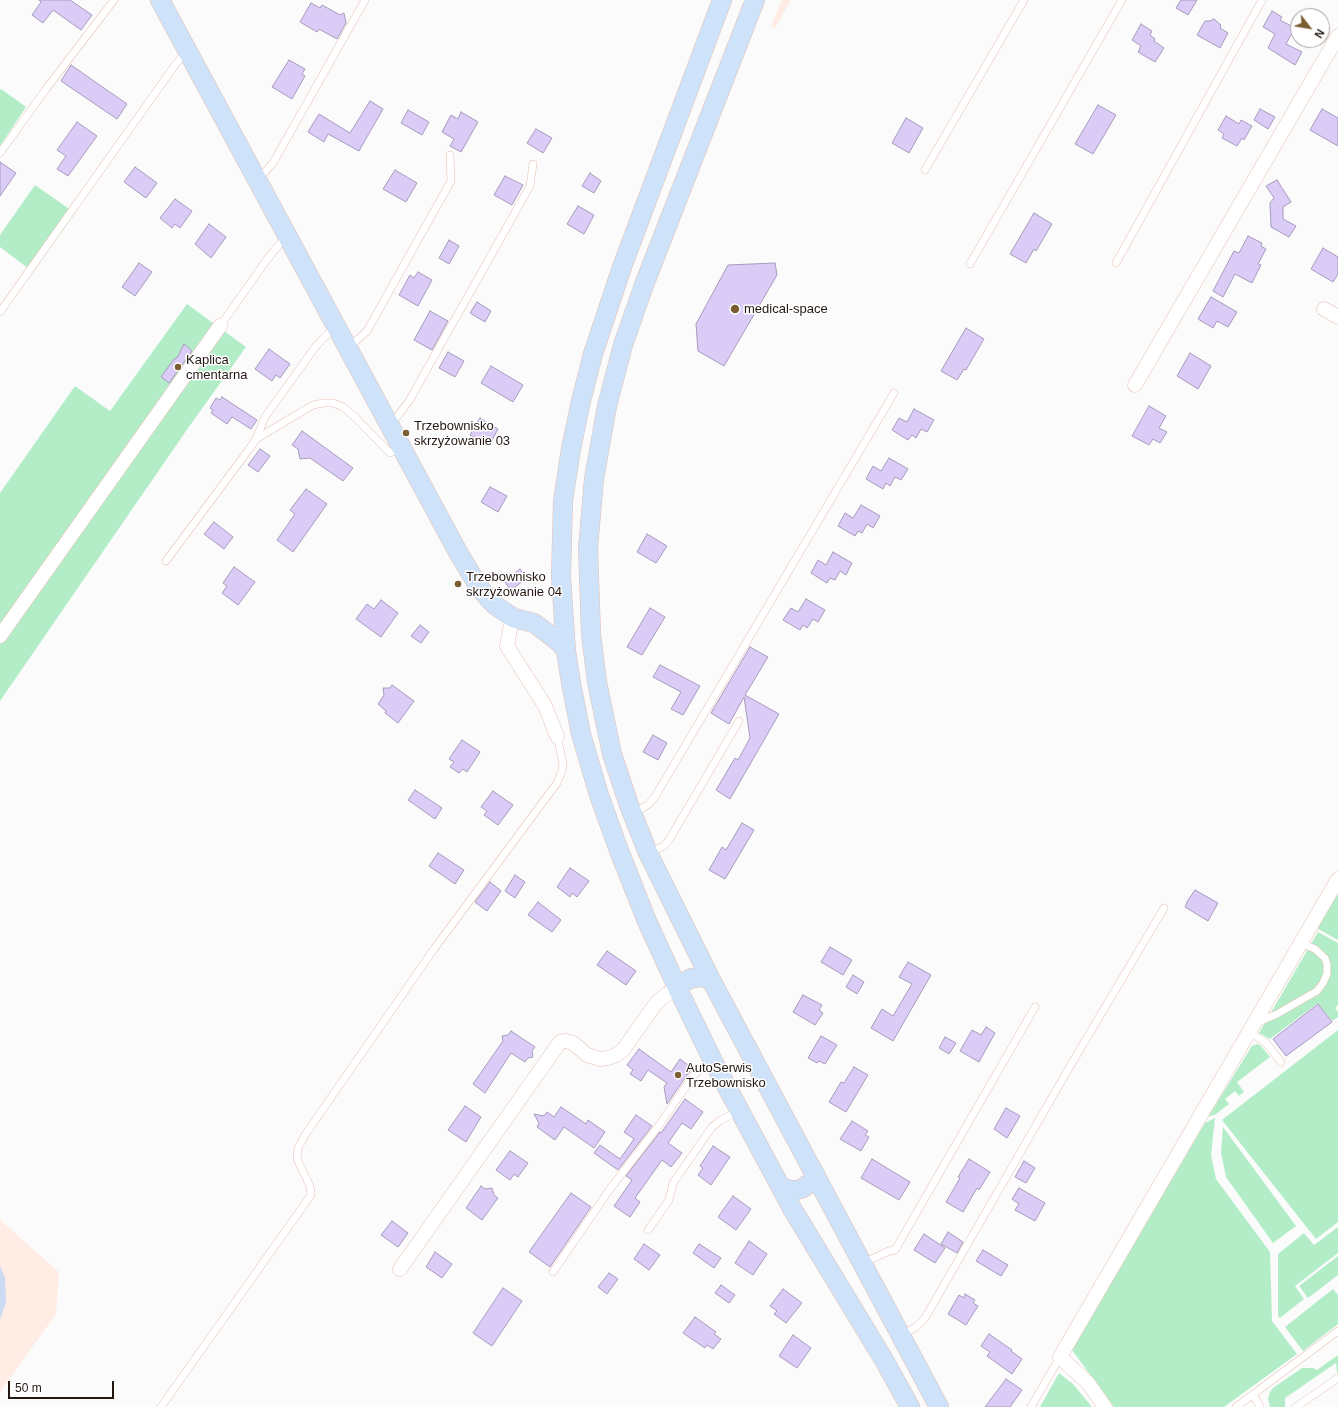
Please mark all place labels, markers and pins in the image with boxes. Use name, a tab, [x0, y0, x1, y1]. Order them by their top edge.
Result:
place label: medical-space	[744, 301, 828, 317]
marker: medical-space	[729, 303, 741, 315]
place label: Kaplica cmentarna	[186, 352, 247, 383]
marker: Kaplica cmentarna	[173, 362, 183, 372]
place label: Trzebownisko skrzyżowanie 03	[414, 418, 510, 449]
marker: Trzebownisko skrzyżowanie 03	[401, 428, 411, 438]
place label: Trzebownisko skrzyżowanie 04	[466, 569, 562, 600]
marker: Trzebownisko skrzyżowanie 04	[453, 579, 463, 589]
place label: AutoSerwis Trzebownisko	[686, 1060, 766, 1091]
marker: AutoSerwis Trzebownisko	[673, 1070, 683, 1080]

